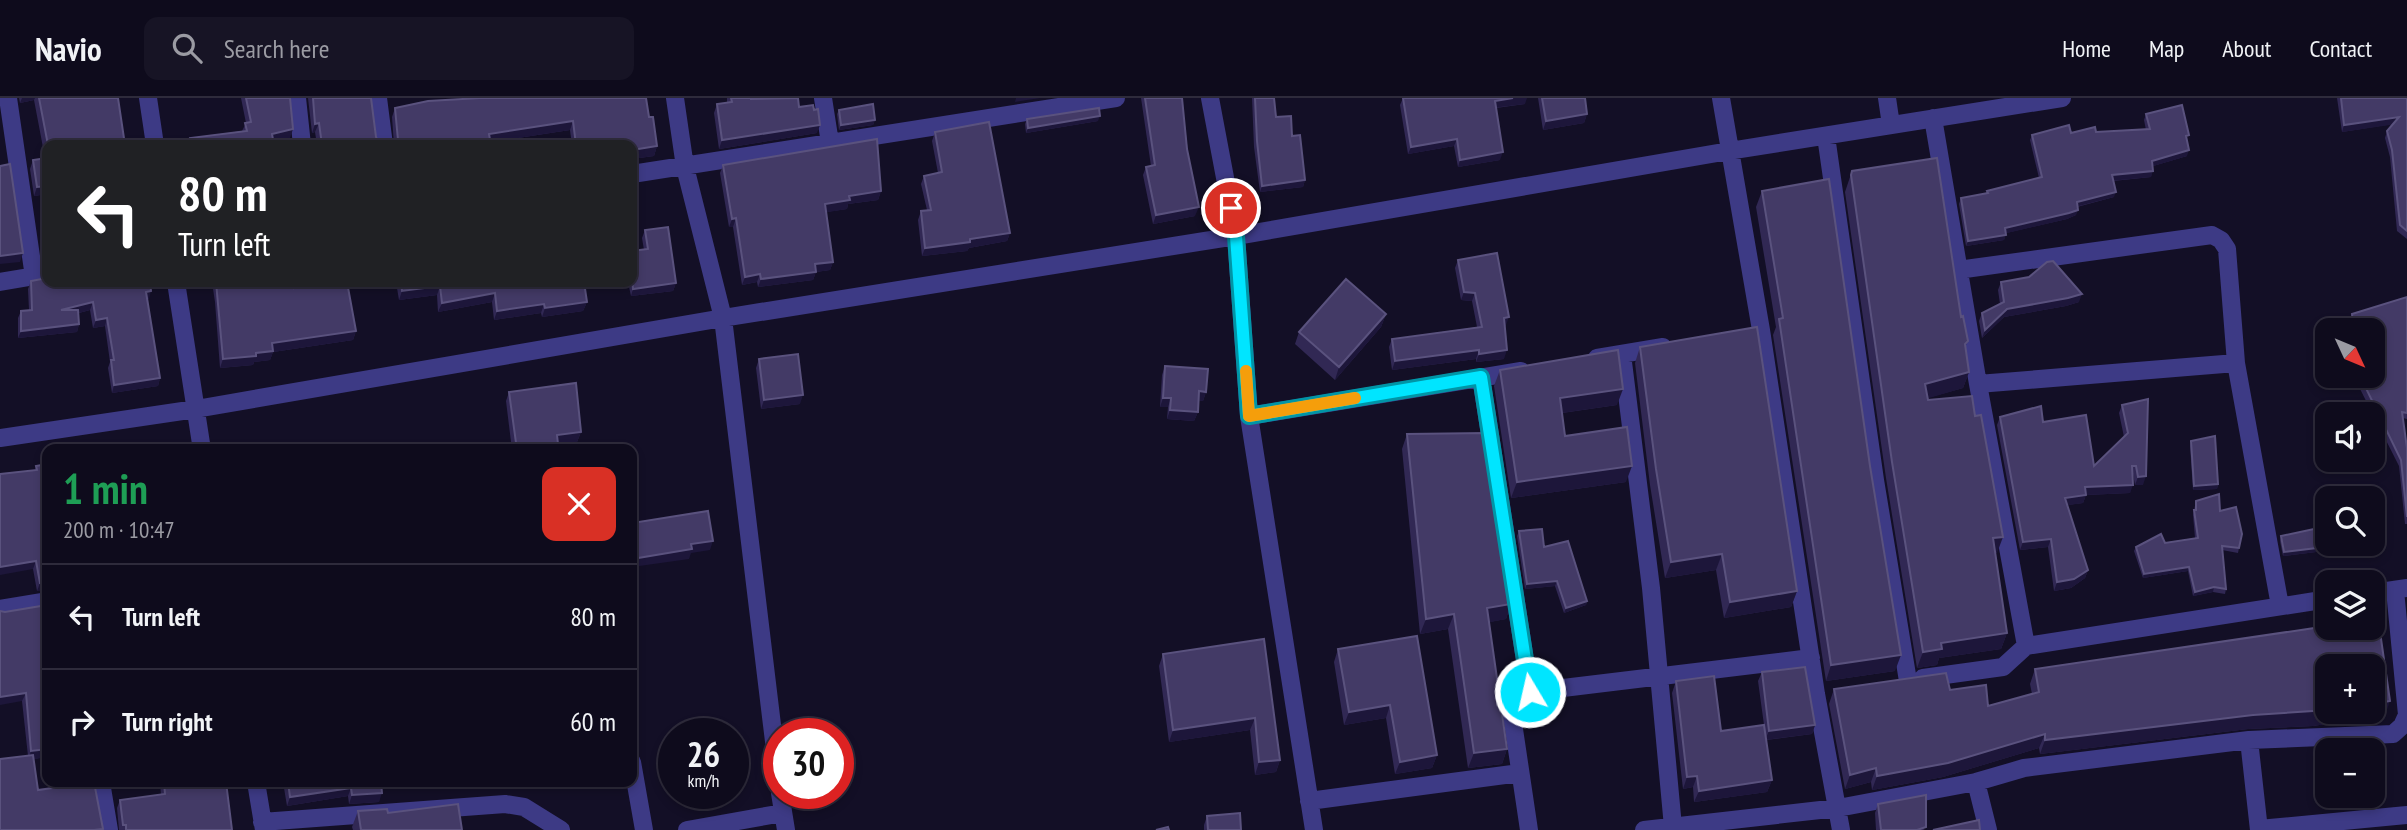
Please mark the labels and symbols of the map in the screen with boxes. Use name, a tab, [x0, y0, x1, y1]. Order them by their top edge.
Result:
pin	[1201, 178, 1261, 238]
north arrow	[2315, 318, 2385, 388]
position arrow	[1493, 655, 1567, 729]
speed limit sign: 30	[763, 718, 854, 809]

